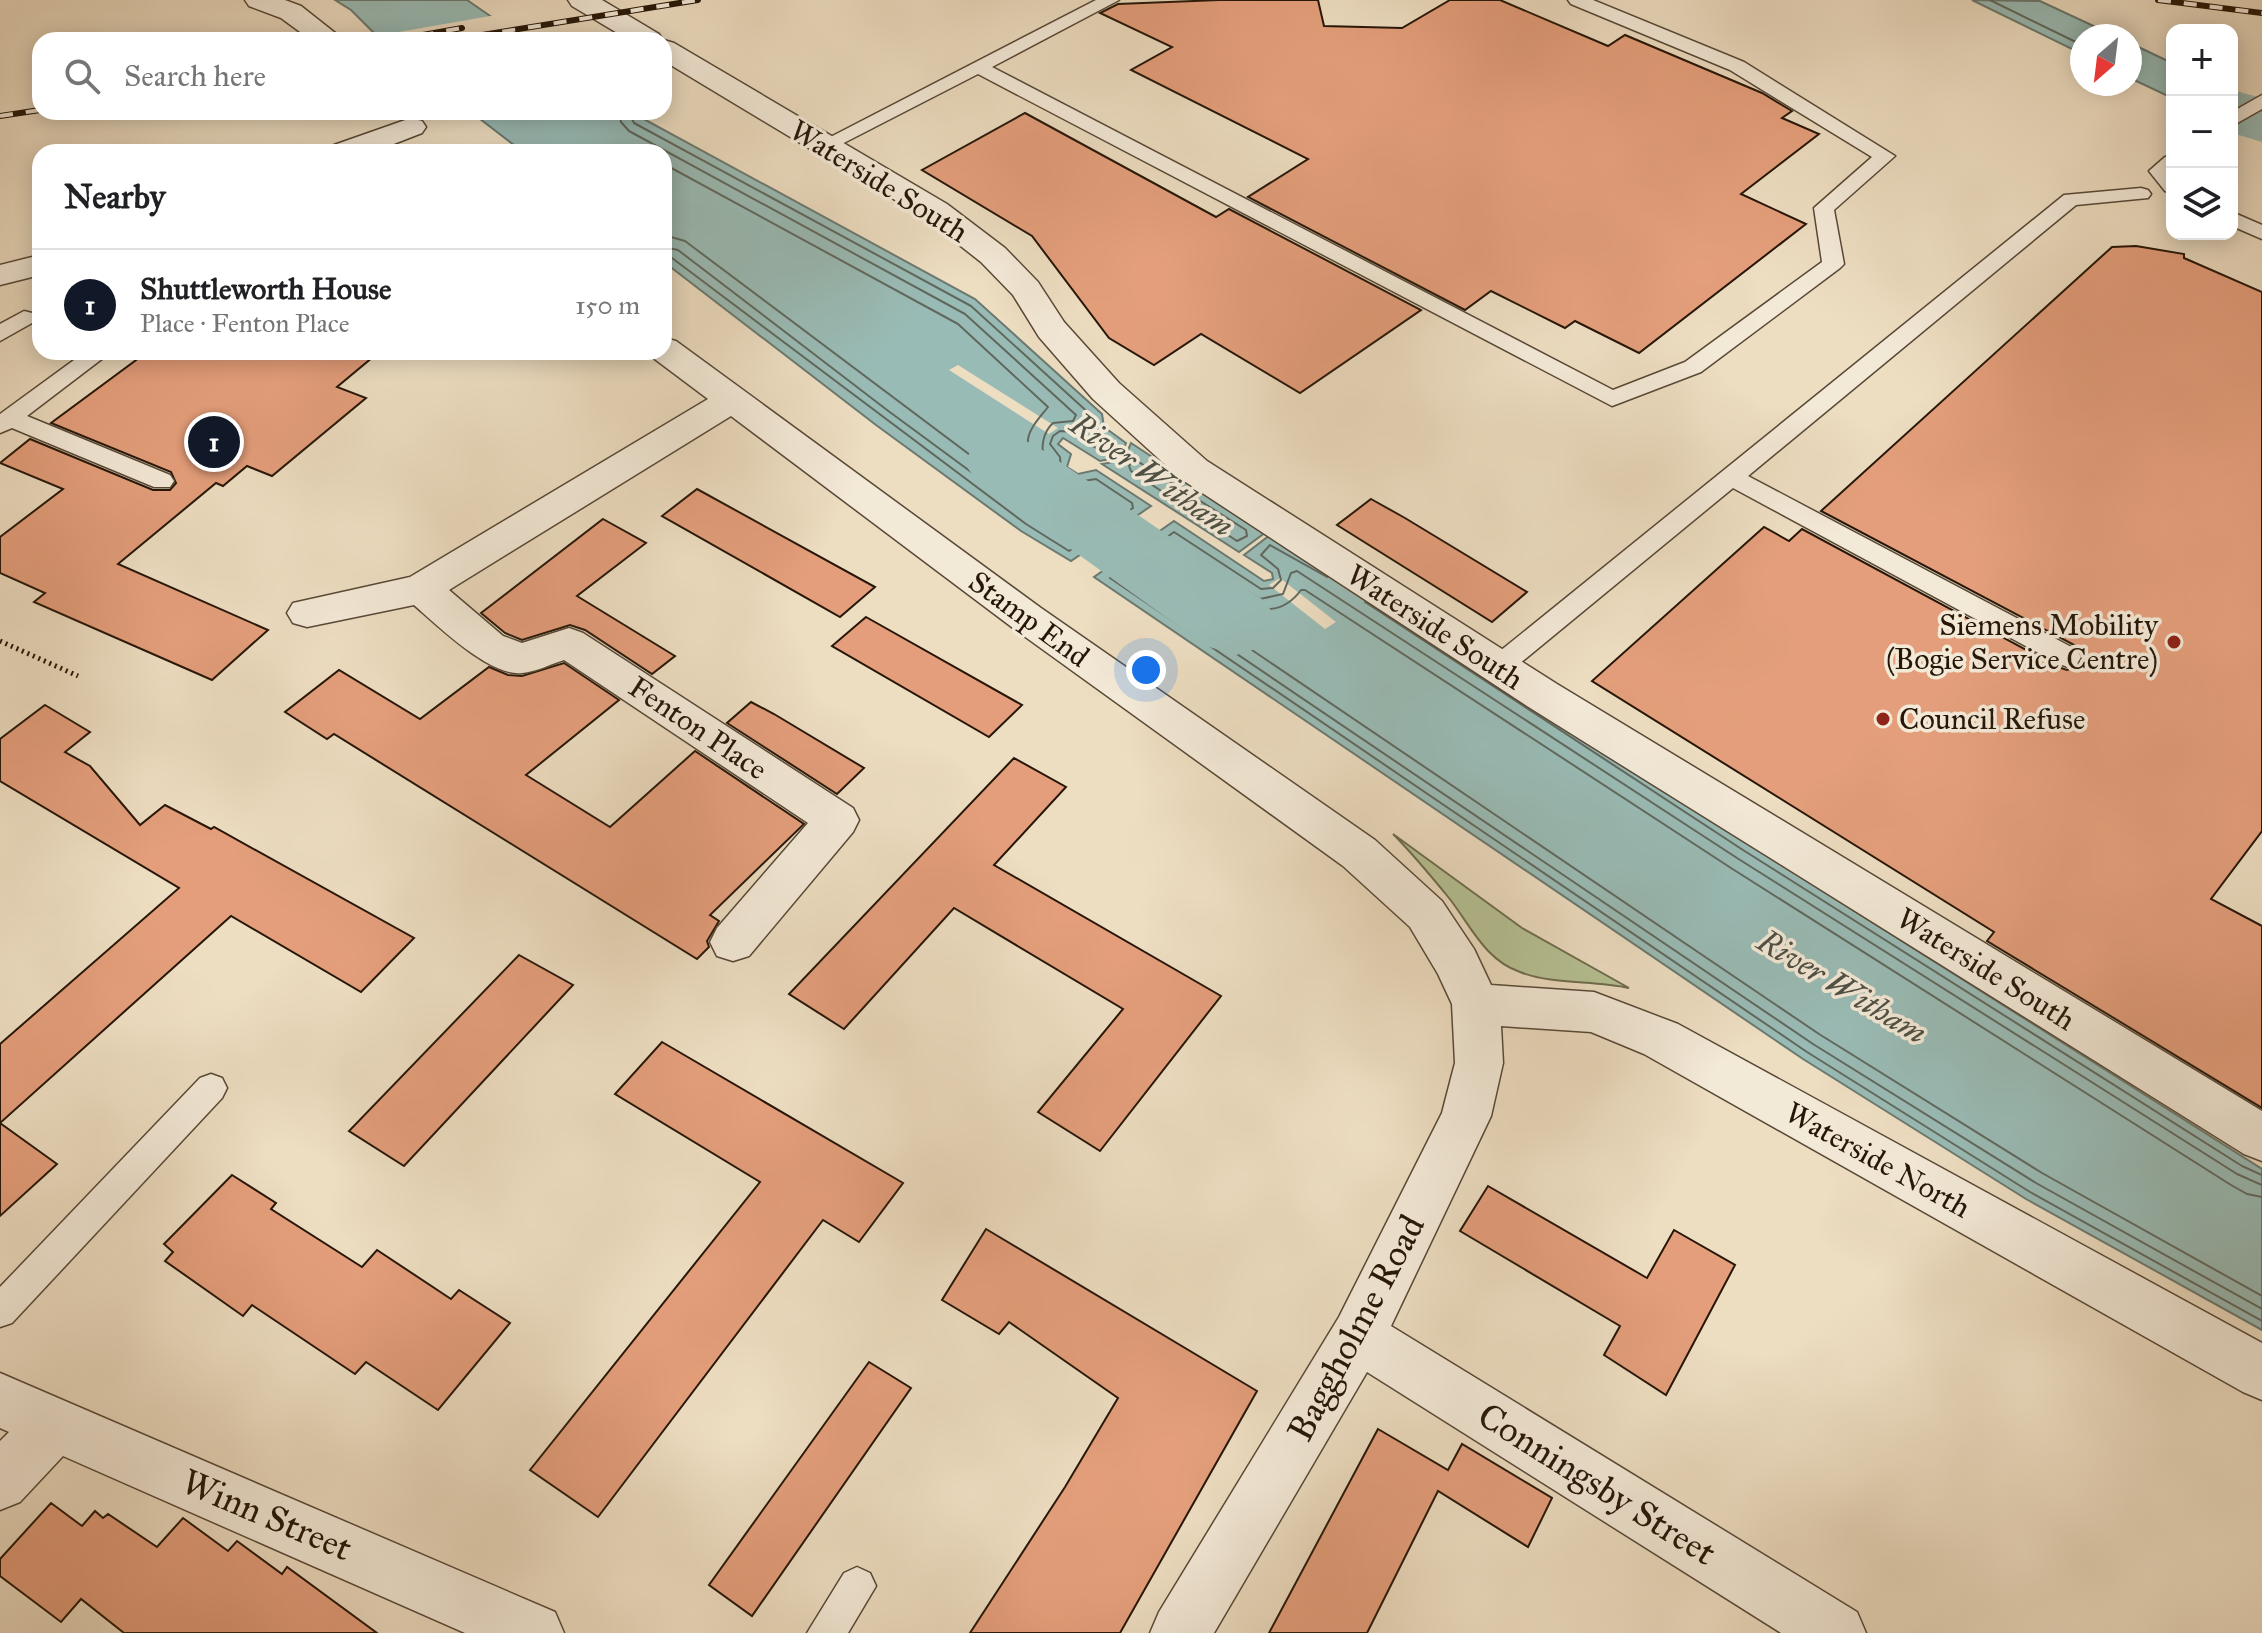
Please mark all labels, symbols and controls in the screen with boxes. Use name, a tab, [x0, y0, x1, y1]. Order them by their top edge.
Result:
north arrow	[2070, 24, 2142, 96]
map controls	[2166, 24, 2238, 240]
button: +	[2166, 24, 2238, 96]
search box	[32, 32, 672, 120]
icon: search	[60, 54, 104, 98]
text: Search here	[124, 58, 266, 94]
button: −	[2166, 96, 2238, 168]
street label: Waterside South	[783, 112, 975, 250]
button: layers	[2166, 168, 2238, 240]
text: Nearby	[64, 176, 166, 217]
text: Shuttleworth House	[140, 271, 392, 307]
text: 1	[85, 289, 95, 321]
text: 150 m	[575, 289, 640, 321]
text: Place · Fenton Place	[140, 307, 350, 339]
water label: River Witham	[1062, 404, 1241, 546]
pin: 1	[188, 412, 240, 472]
street label: Waterside South	[1340, 557, 1530, 698]
street label: Stamp End	[962, 563, 1096, 675]
place label: Siemens Mobility (Bogie Service Centre)	[1886, 607, 2159, 678]
marker: Siemens Mobility (Bogie Service Centre)	[2165, 633, 2183, 651]
your location	[1126, 650, 1166, 690]
street label: Fenton Place	[622, 669, 774, 787]
place label: Council Refuse	[1899, 701, 2085, 737]
marker: Council Refuse	[1874, 710, 1892, 728]
street label: Waterside South	[1890, 900, 2082, 1038]
water label: River Witham	[1750, 921, 1934, 1053]
street label: Waterside North	[1779, 1094, 1977, 1226]
street label: Baggholme Road	[1278, 1207, 1434, 1449]
street label: Conningsby Street	[1470, 1393, 1724, 1575]
street label: Winn Street	[175, 1460, 359, 1571]

